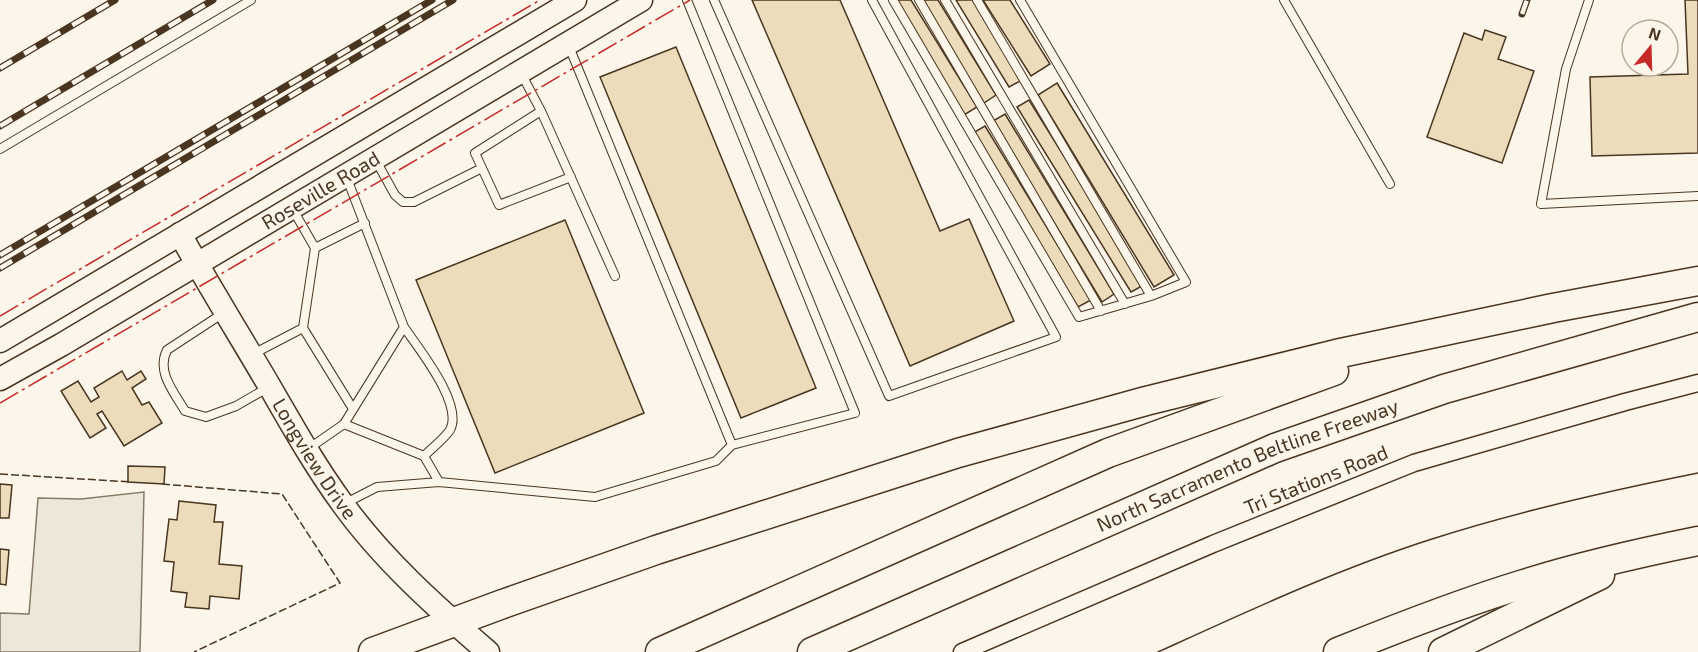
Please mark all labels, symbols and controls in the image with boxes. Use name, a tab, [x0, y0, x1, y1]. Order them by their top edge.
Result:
north arrow	[1620, 18, 1680, 78]
text: N	[1646, 22, 1664, 44]
street label: Roseville Road	[257, 145, 384, 234]
street label: North Sacramento Beltline Freeway	[1092, 393, 1402, 536]
street label: Longview Drive	[268, 394, 363, 524]
street label: Tri Stations Road	[1240, 439, 1391, 519]

